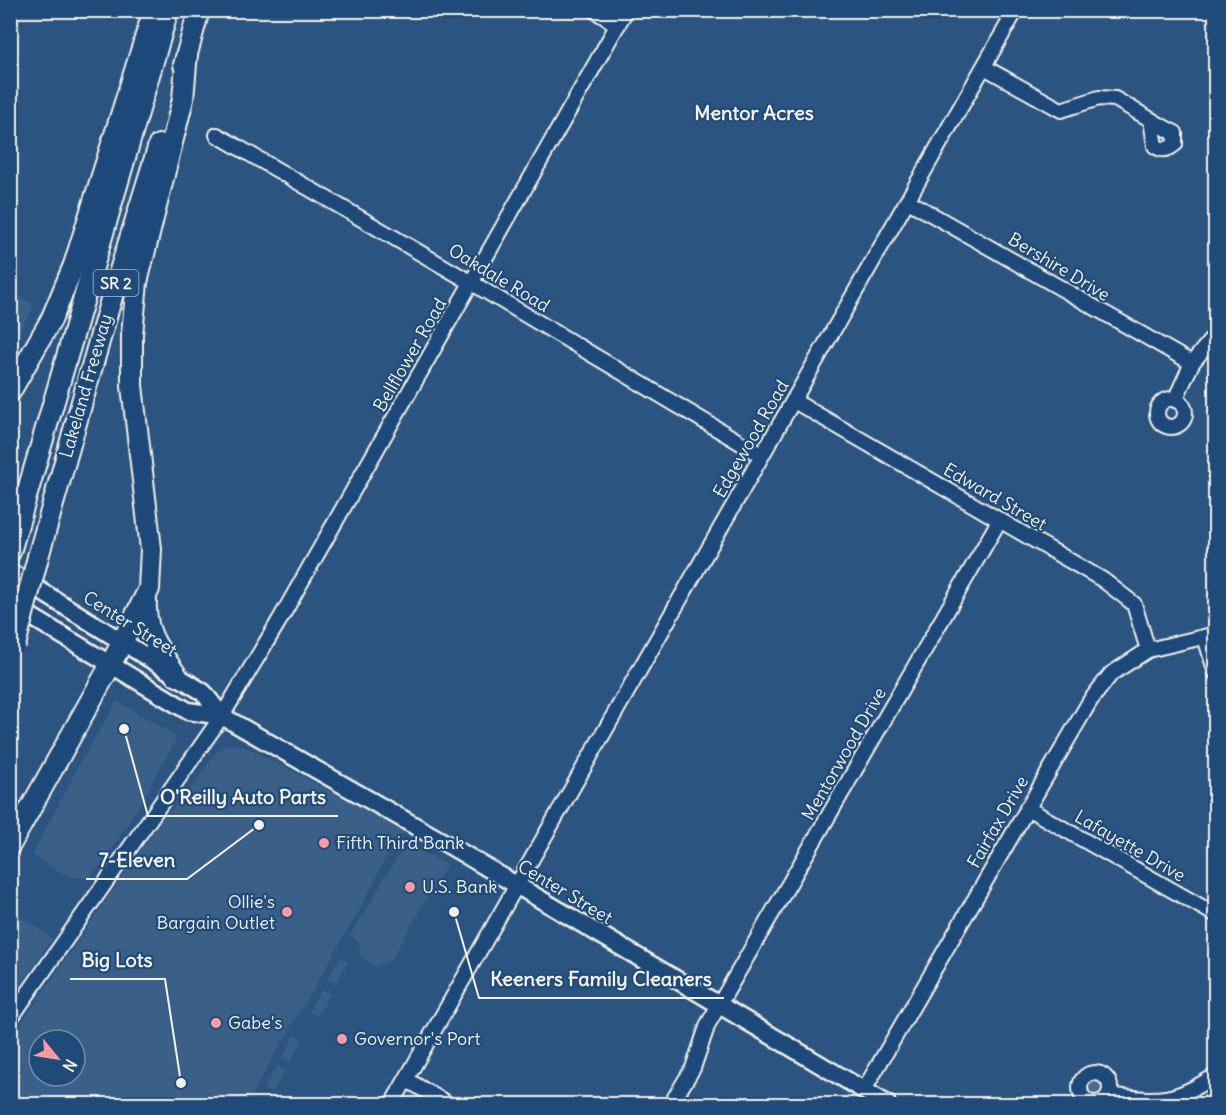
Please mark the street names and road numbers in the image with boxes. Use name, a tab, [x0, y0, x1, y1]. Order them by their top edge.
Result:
street label: Bershire Drive	[1004, 227, 1114, 306]
street label: Oakdale Road	[444, 238, 555, 317]
road number: SR 2	[94, 270, 138, 296]
street label: Bellflower Road	[368, 294, 452, 416]
street label: Lakeland Freeway	[54, 311, 117, 460]
street label: Edgewood Road	[708, 375, 794, 502]
street label: Edward Street	[940, 458, 1051, 535]
street label: Center Street	[79, 586, 182, 662]
street label: Mentorwood Drive	[796, 683, 891, 824]
street label: Fairfax Drive	[962, 772, 1033, 872]
street label: Lafayette Drive	[1071, 805, 1190, 887]
street label: Center Street	[514, 854, 617, 929]

